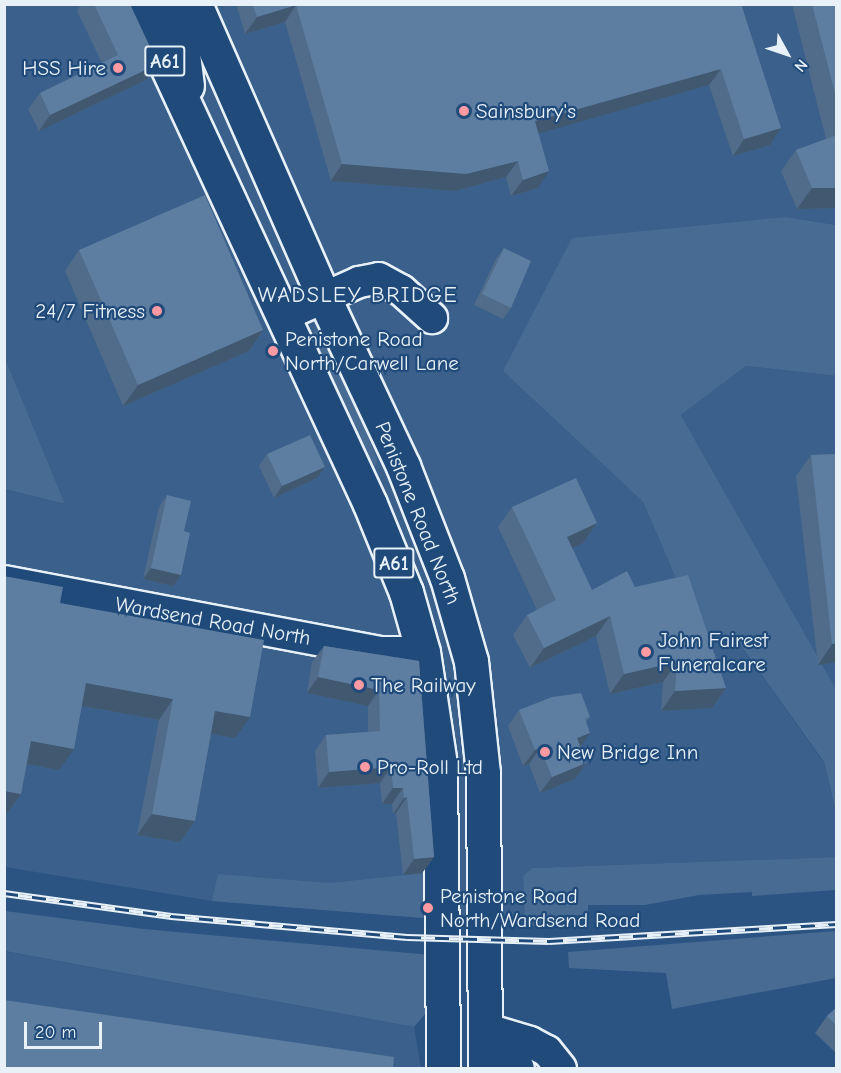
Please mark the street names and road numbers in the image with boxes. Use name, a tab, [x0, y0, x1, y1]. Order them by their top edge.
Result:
road number: A61	[144, 44, 186, 78]
street label: Penistone Road North	[370, 418, 466, 608]
road number: A61	[373, 546, 415, 580]
street label: Wardsend Road North	[113, 591, 313, 651]

